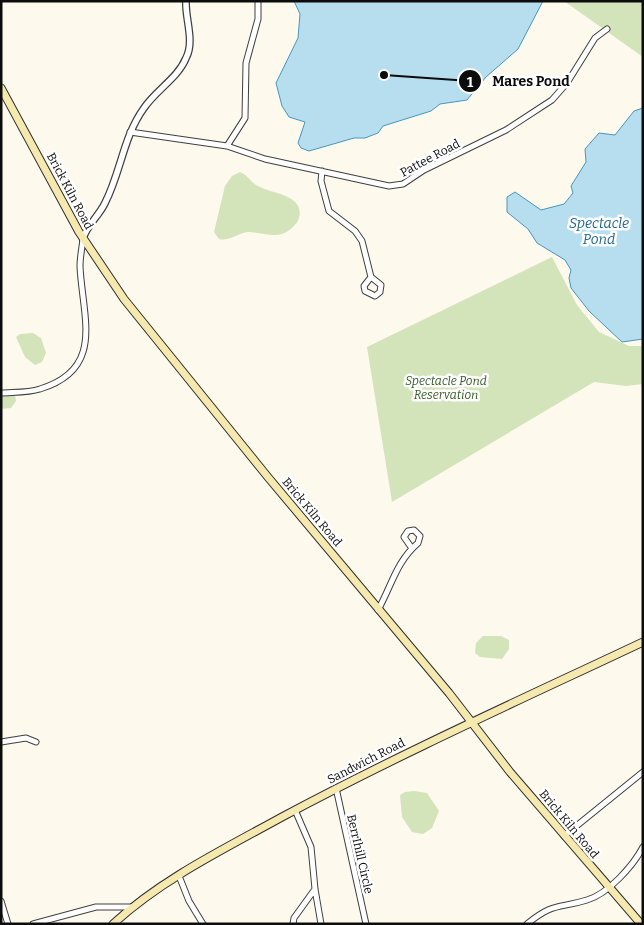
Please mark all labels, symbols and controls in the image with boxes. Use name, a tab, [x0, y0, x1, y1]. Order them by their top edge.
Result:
callout: Mares Pond	[457, 67, 580, 96]
text: 1	[467, 73, 474, 91]
text: Mares Pond	[492, 73, 570, 90]
street label: Pattee Road	[398, 136, 462, 180]
street label: Brick Kiln Road	[44, 150, 96, 232]
water label: Spectacle Pond	[569, 215, 629, 248]
park label: Spectacle Pond Reservation	[405, 374, 487, 402]
street label: Brick Kiln Road	[279, 475, 345, 549]
street label: Sandwich Road	[325, 735, 407, 787]
street label: Brick Kiln Road	[536, 787, 602, 861]
street label: BerrIhill Circle	[344, 813, 376, 895]

